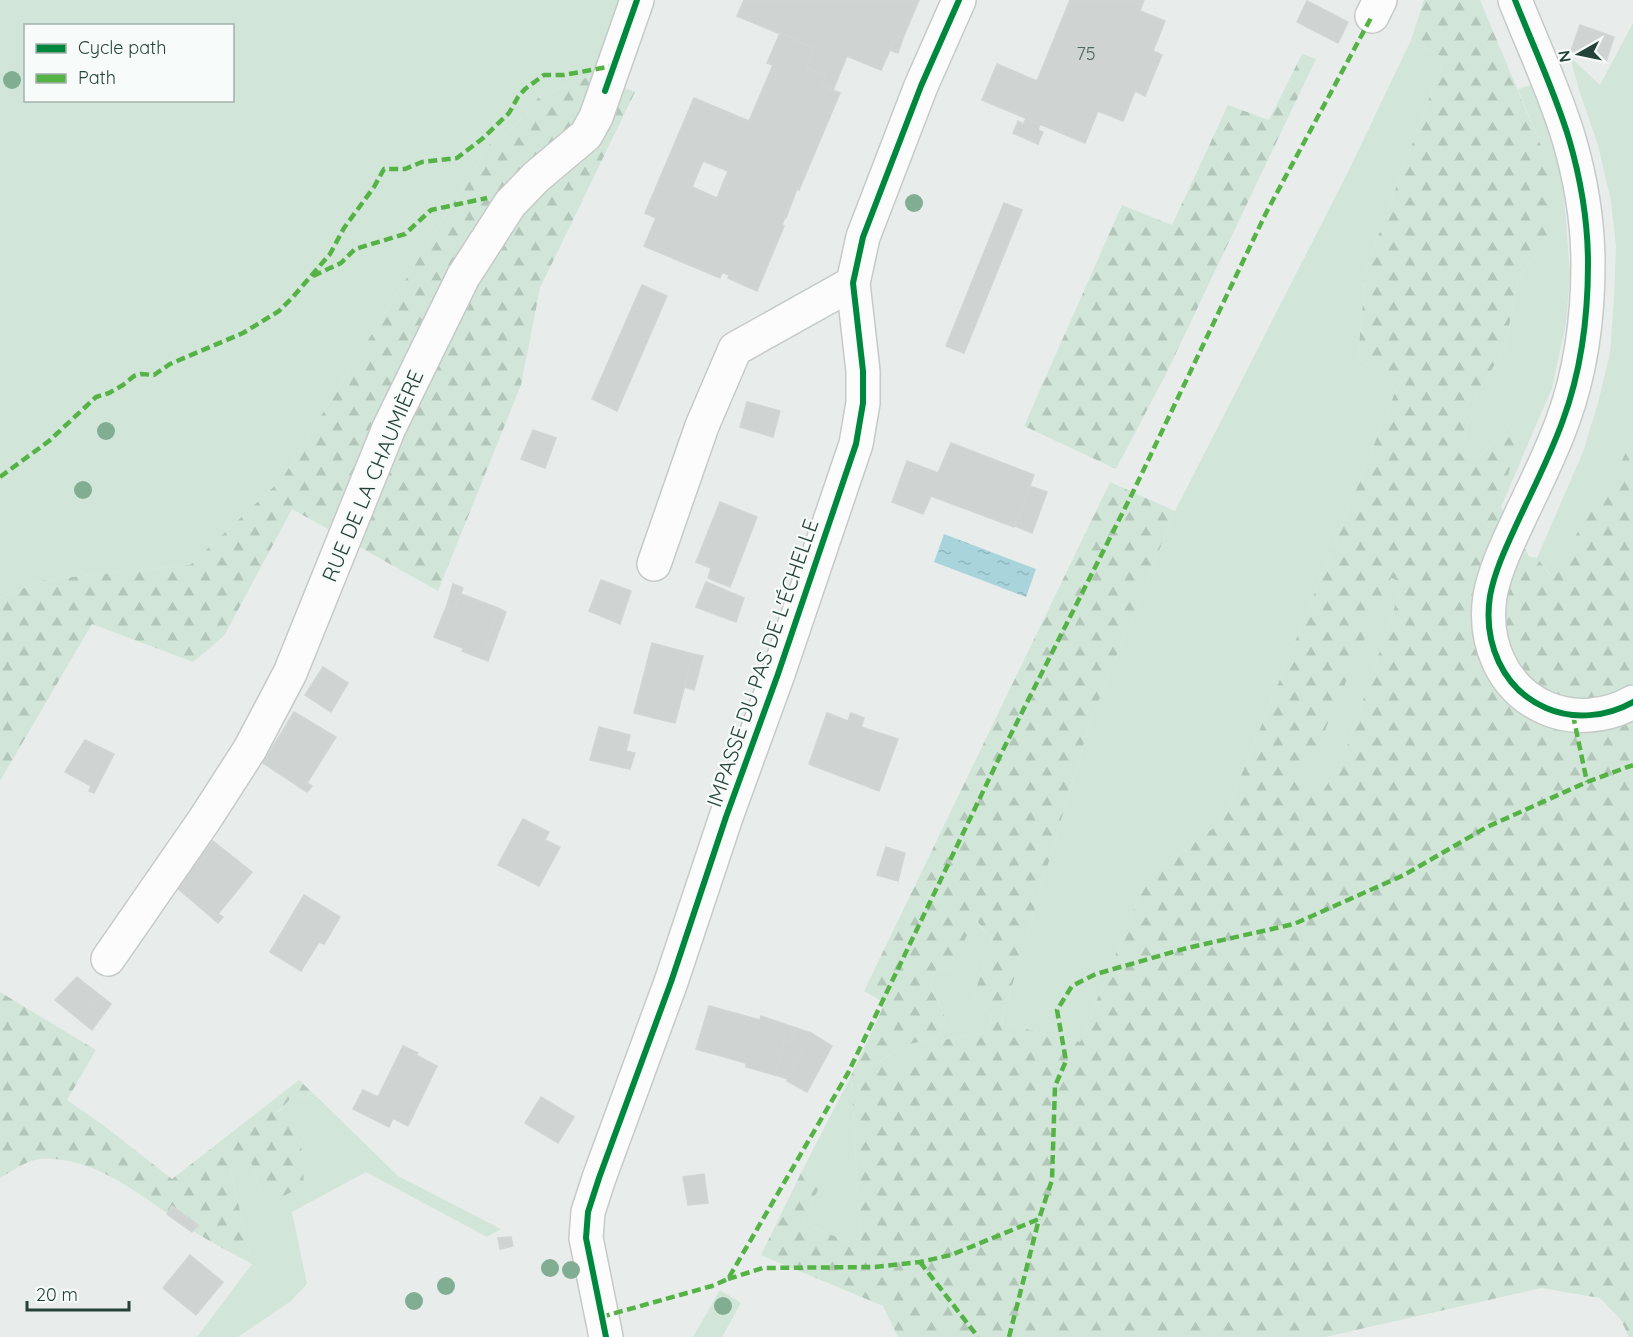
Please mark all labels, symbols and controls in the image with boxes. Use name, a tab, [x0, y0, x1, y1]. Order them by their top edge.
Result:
legend	[24, 24, 234, 102]
north arrow	[1549, 24, 1609, 84]
text: Cycle path	[78, 36, 166, 59]
house number: 75	[1076, 42, 1096, 65]
text: N	[1553, 49, 1575, 64]
text: Path	[78, 66, 116, 89]
street label: RUE DE LA CHAUMIÈRE	[316, 366, 429, 585]
street label: IMPASSE DU PAS DE L'ÉCHELLE	[700, 515, 824, 810]
scale bar	[27, 1274, 129, 1312]
text: 20 m	[36, 1283, 78, 1306]

